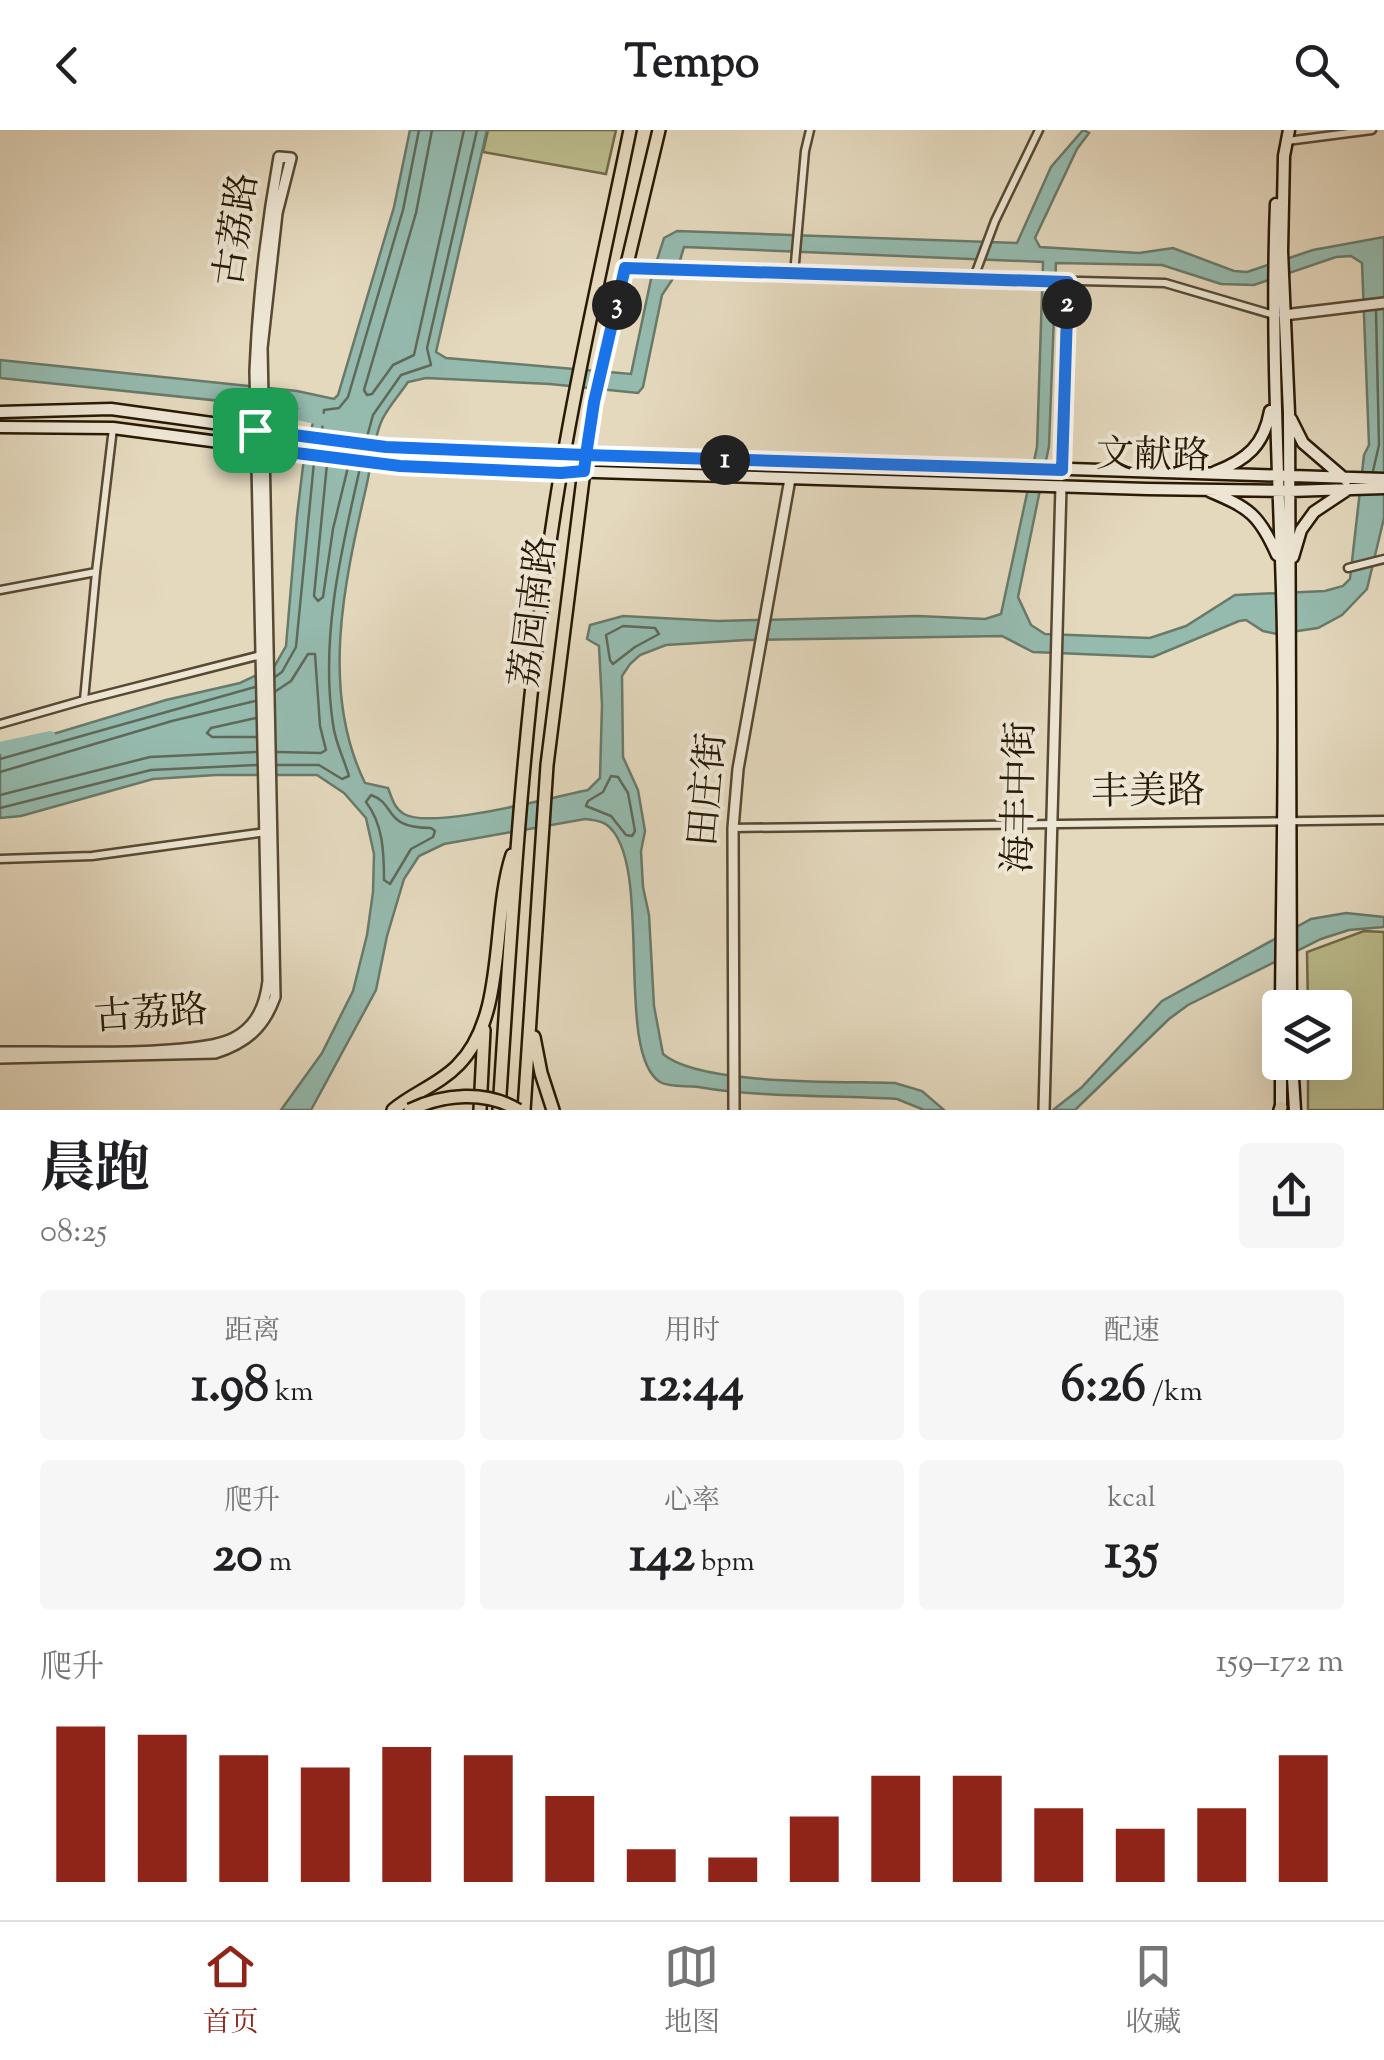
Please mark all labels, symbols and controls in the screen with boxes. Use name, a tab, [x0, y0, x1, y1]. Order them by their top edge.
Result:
text: Tempo	[624, 33, 760, 98]
icon: back	[40, 38, 95, 93]
icon: search	[1289, 38, 1344, 93]
street label: 古荔路	[204, 170, 274, 290]
pin: 2	[1042, 279, 1092, 329]
pin: 3	[592, 280, 642, 330]
text: 2	[1060, 284, 1074, 324]
text: 3	[611, 285, 623, 325]
pin	[213, 388, 298, 473]
icon: arrive	[228, 403, 283, 458]
street label: 文献路	[1096, 430, 1210, 486]
pin: 1	[700, 435, 750, 485]
text: 1	[720, 440, 730, 480]
street label: 荔园南路	[500, 533, 572, 691]
street label: 海丰中街	[994, 721, 1050, 873]
street label: 田庄街	[678, 731, 742, 849]
street label: 丰美路	[1091, 766, 1205, 822]
street label: 古荔路	[92, 985, 210, 1047]
map controls	[1262, 990, 1352, 1080]
button: layers	[1262, 990, 1352, 1080]
text: 晨跑	[40, 1133, 150, 1212]
button: share	[1239, 1143, 1344, 1248]
text: 08:25	[40, 1210, 107, 1256]
text: 距离	[224, 1312, 280, 1352]
text: 用时	[664, 1312, 720, 1352]
text: 配速	[1104, 1312, 1160, 1352]
text: 1.98	[191, 1352, 269, 1424]
text: 12:44	[640, 1352, 744, 1424]
text: 6:26	[1061, 1352, 1146, 1424]
text: km	[269, 1373, 313, 1413]
text: /km	[1146, 1373, 1203, 1413]
text: kcal	[1108, 1479, 1156, 1519]
text: 爬升	[224, 1482, 280, 1522]
text: 心率	[664, 1482, 720, 1522]
text: 135	[1105, 1519, 1159, 1591]
text: 20	[213, 1522, 263, 1594]
text: 142	[629, 1522, 695, 1594]
text: m	[263, 1543, 292, 1583]
text: bpm	[695, 1543, 755, 1583]
text: 159–172 m	[1216, 1640, 1344, 1686]
text: 爬升	[40, 1646, 104, 1692]
tab: 首页	[203, 1939, 259, 2044]
tab: 地图	[664, 1939, 720, 2044]
tab: 收藏	[1125, 1939, 1181, 2044]

